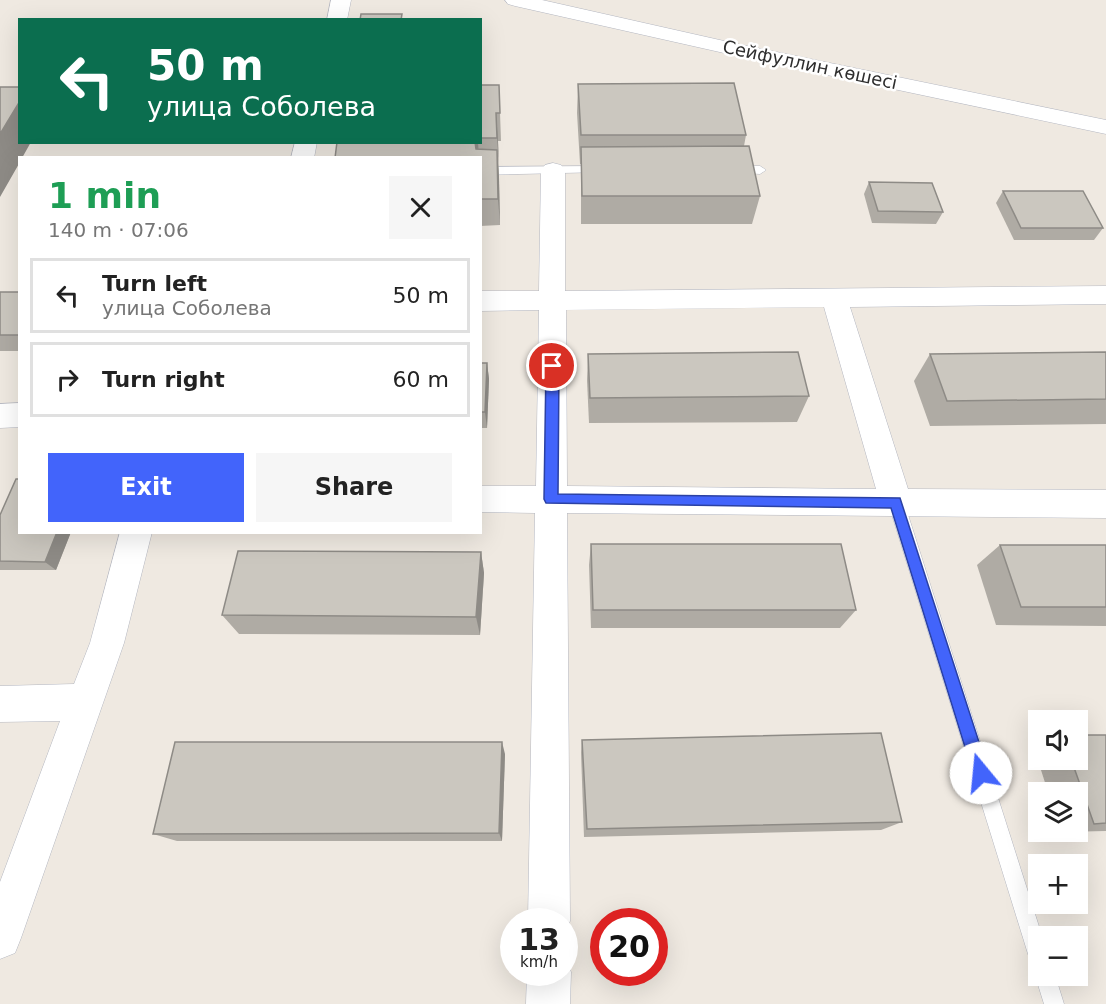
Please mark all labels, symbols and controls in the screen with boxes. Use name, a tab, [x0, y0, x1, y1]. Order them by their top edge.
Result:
street label: Сейфуллин көшесі	[721, 36, 899, 93]
text: 50 m	[147, 41, 264, 90]
icon: left	[48, 42, 126, 120]
text: улица Соболева	[147, 91, 376, 122]
text: 1 min	[48, 175, 161, 216]
button: close	[389, 176, 452, 239]
text: 140 m · 07:06	[48, 218, 189, 242]
text: Turn left	[102, 271, 207, 296]
icon: left	[51, 279, 84, 312]
text: 50 m	[393, 283, 449, 308]
text: улица Соболева	[102, 296, 272, 320]
pin	[526, 340, 577, 391]
icon: arrive	[535, 349, 568, 382]
icon: right	[51, 363, 84, 396]
text: Turn right	[102, 367, 225, 392]
text: 60 m	[393, 367, 449, 392]
button: Exit	[48, 453, 244, 522]
button: Share	[256, 453, 452, 522]
map controls	[1028, 710, 1088, 986]
button: sound	[1028, 710, 1088, 770]
position arrow	[949, 741, 1013, 805]
button: layers	[1028, 782, 1088, 842]
button: +	[1028, 854, 1088, 914]
speed limit sign: 20	[590, 908, 668, 986]
text: 13	[518, 922, 560, 957]
button: −	[1028, 926, 1088, 986]
text: km/h	[520, 953, 558, 971]

